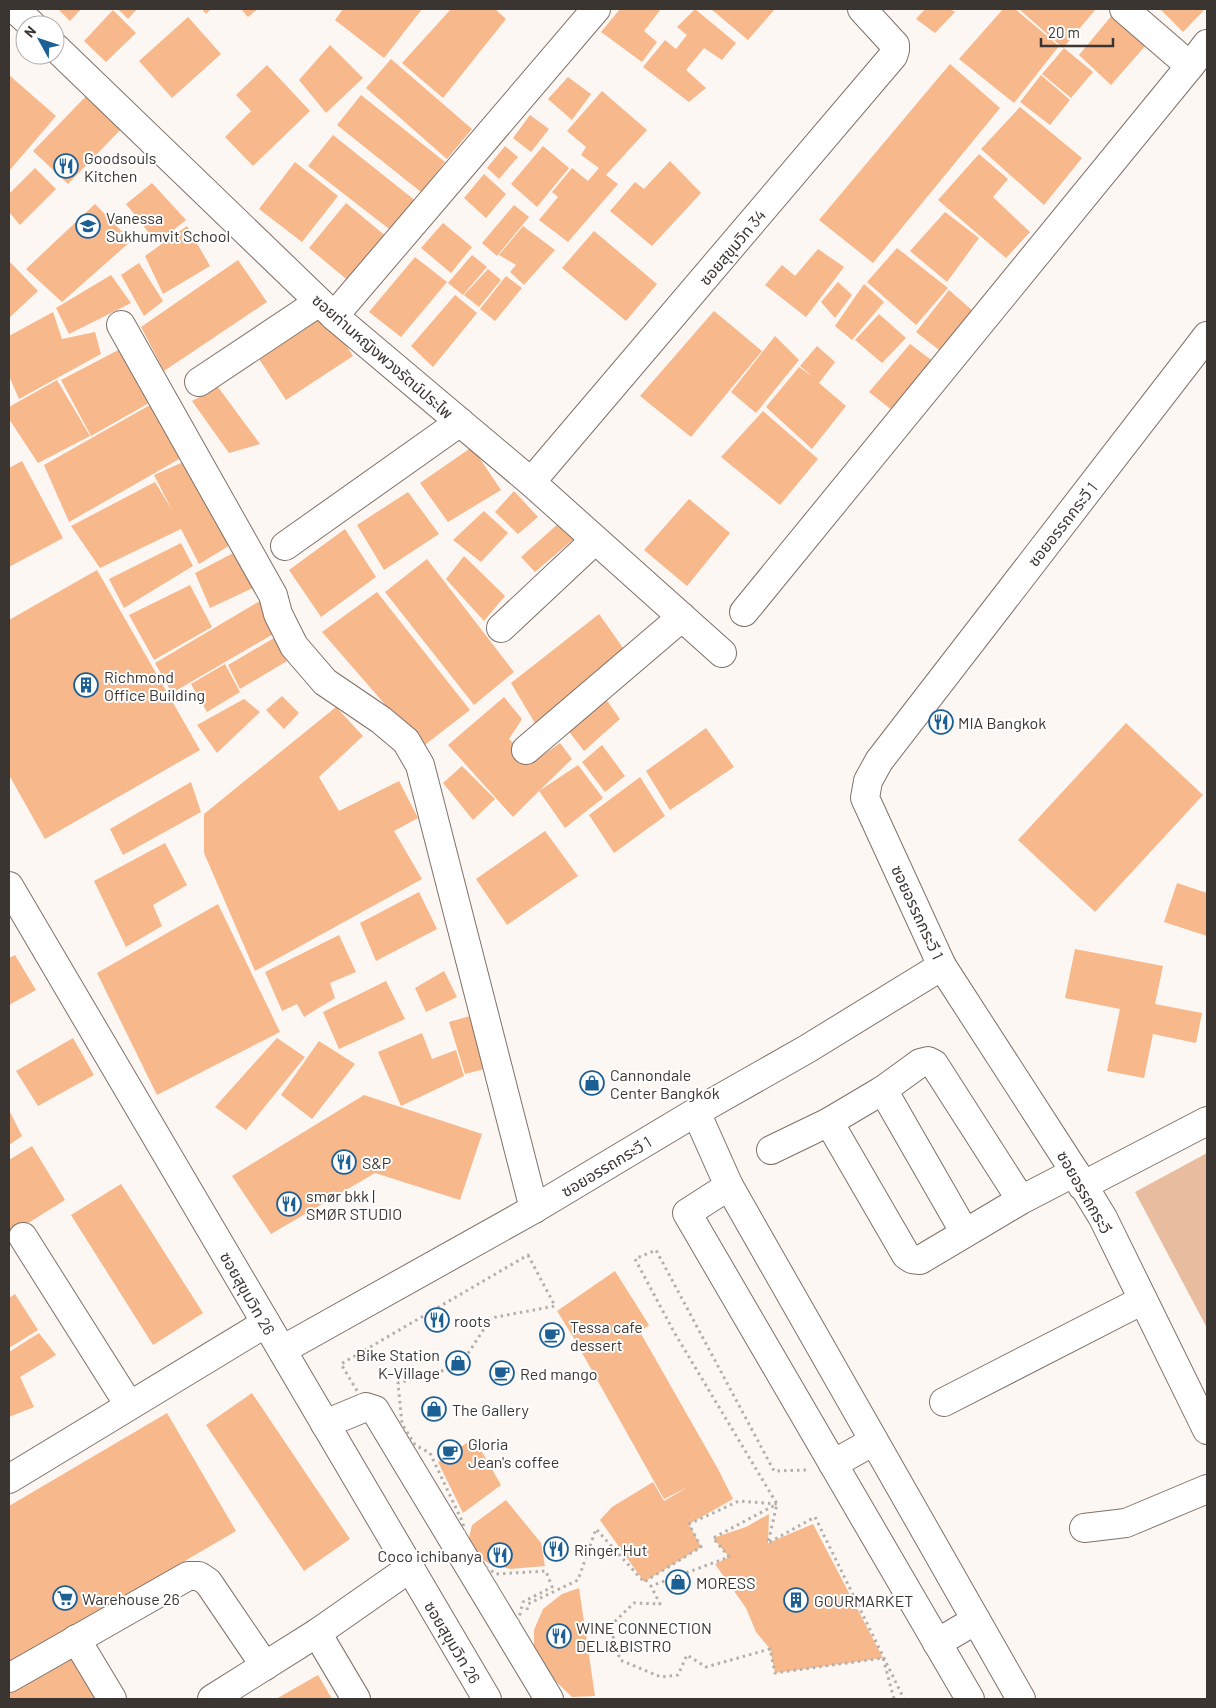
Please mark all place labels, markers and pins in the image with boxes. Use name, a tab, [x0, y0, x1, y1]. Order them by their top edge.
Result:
place label: Goodsouls Kitchen	[84, 148, 156, 185]
restaurant icon: Goodsouls Kitchen	[53, 153, 79, 179]
place label: Vanessa Sukhumvit School	[106, 208, 230, 245]
school or university icon: Vanessa Sukhumvit School	[75, 213, 101, 239]
place label: Richmond Office Building	[104, 667, 205, 704]
building icon: Richmond Office Building	[73, 672, 99, 698]
restaurant icon: MIA Bangkok	[928, 709, 954, 735]
place label: MIA Bangkok	[958, 713, 1046, 732]
place label: Cannondale Center Bangkok	[610, 1065, 720, 1102]
shop icon: Cannondale Center Bangkok	[579, 1070, 605, 1096]
restaurant icon: S&P	[331, 1149, 357, 1175]
place label: S&P	[362, 1153, 391, 1172]
place label: smør bkk | SMØR STUDIO	[306, 1186, 402, 1223]
restaurant icon: smør bkk | SMØR STUDIO	[276, 1191, 302, 1217]
restaurant icon: roots	[424, 1307, 450, 1333]
place label: roots	[454, 1311, 491, 1330]
place label: Tessa cafe dessert	[570, 1317, 643, 1354]
cafe icon: Tessa cafe dessert	[539, 1322, 565, 1348]
place label: Bike Station K-Village	[356, 1345, 440, 1382]
shop icon: Bike Station K-Village	[445, 1350, 471, 1376]
cafe icon: Red mango	[489, 1360, 515, 1386]
place label: Red mango	[520, 1364, 598, 1383]
shop icon: The Gallery	[421, 1396, 447, 1422]
place label: The Gallery	[452, 1400, 529, 1419]
place label: Gloria Jean's coffee	[468, 1434, 559, 1471]
cafe icon: Gloria Jean's coffee	[437, 1439, 463, 1465]
restaurant icon: Ringer Hut	[543, 1536, 569, 1562]
place label: Ringer Hut	[574, 1540, 647, 1559]
restaurant icon: Coco ichibanya	[487, 1542, 513, 1568]
place label: Coco ichibanya	[378, 1546, 482, 1565]
shop icon: MORESS	[665, 1569, 691, 1595]
place label: MORESS	[696, 1573, 756, 1592]
supermarket icon: Warehouse 26	[52, 1585, 78, 1611]
building icon: GOURMARKET	[783, 1587, 809, 1613]
place label: Warehouse 26	[82, 1589, 180, 1608]
place label: GOURMARKET	[814, 1591, 913, 1610]
place label: WINE CONNECTION DELI&BISTRO	[576, 1618, 712, 1655]
restaurant icon: WINE CONNECTION DELI&BISTRO	[546, 1623, 572, 1649]

